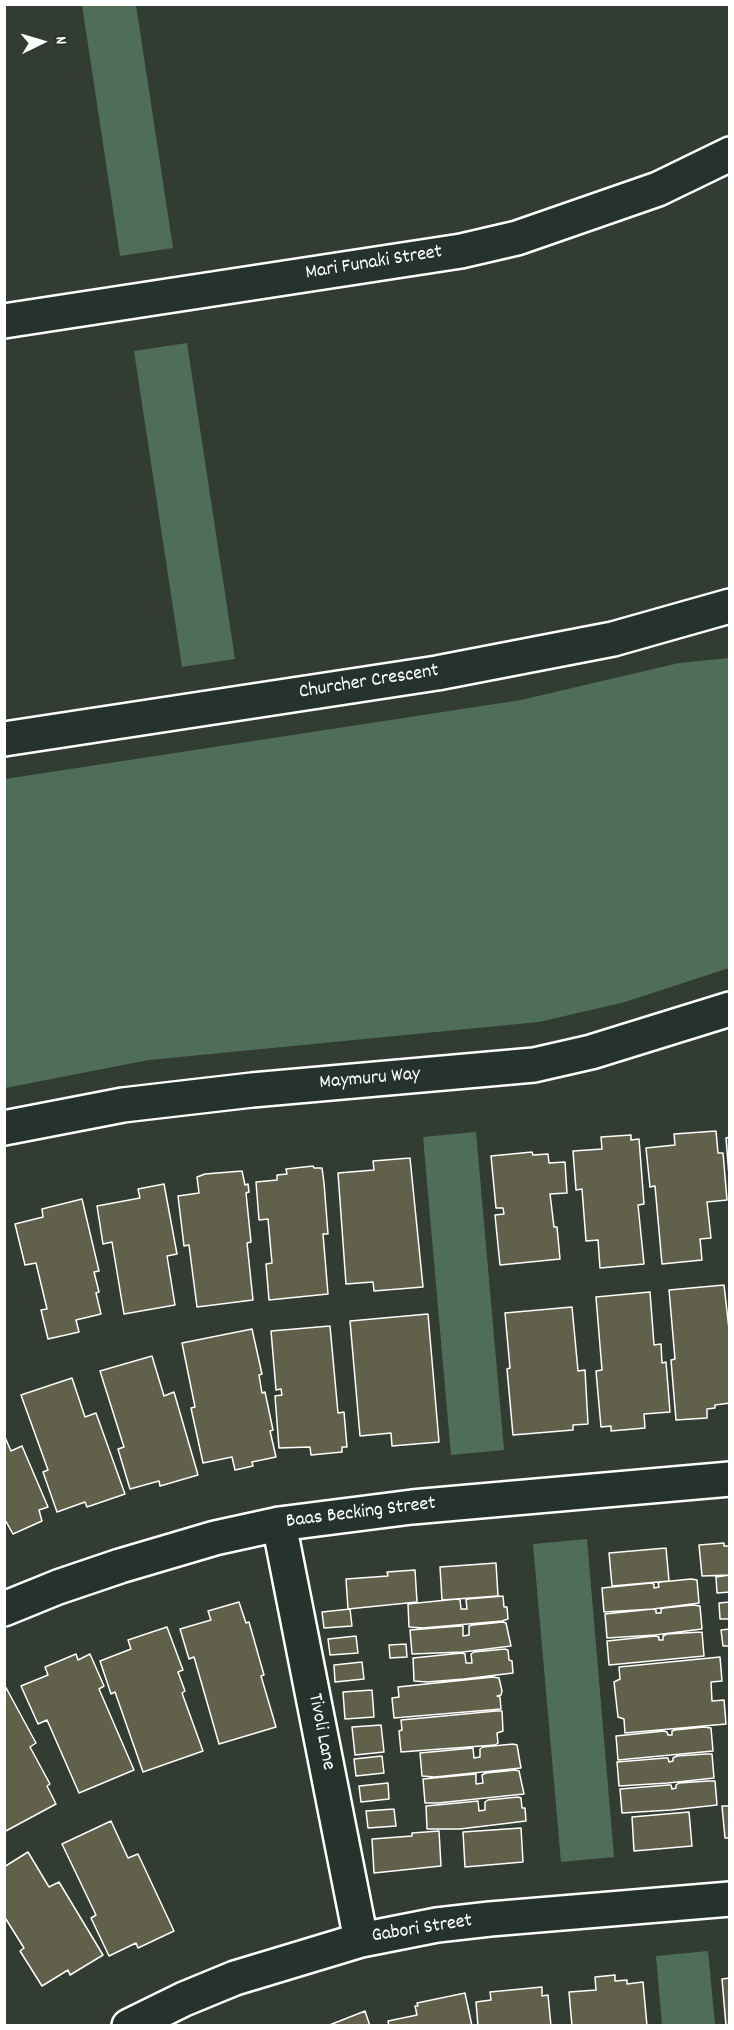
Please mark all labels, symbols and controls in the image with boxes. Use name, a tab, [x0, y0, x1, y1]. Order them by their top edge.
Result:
north arrow	[12, 12, 72, 72]
text: N	[49, 35, 72, 45]
street label: Mari Funaki Street	[304, 241, 444, 287]
street label: Churcher Crescent	[297, 660, 441, 706]
street label: Maymuru Way	[319, 1064, 421, 1096]
street label: Baas Becking Street	[285, 1493, 437, 1535]
street label: Tivoli Lane	[301, 1692, 339, 1772]
street label: Gabori Street	[370, 1910, 474, 1950]

